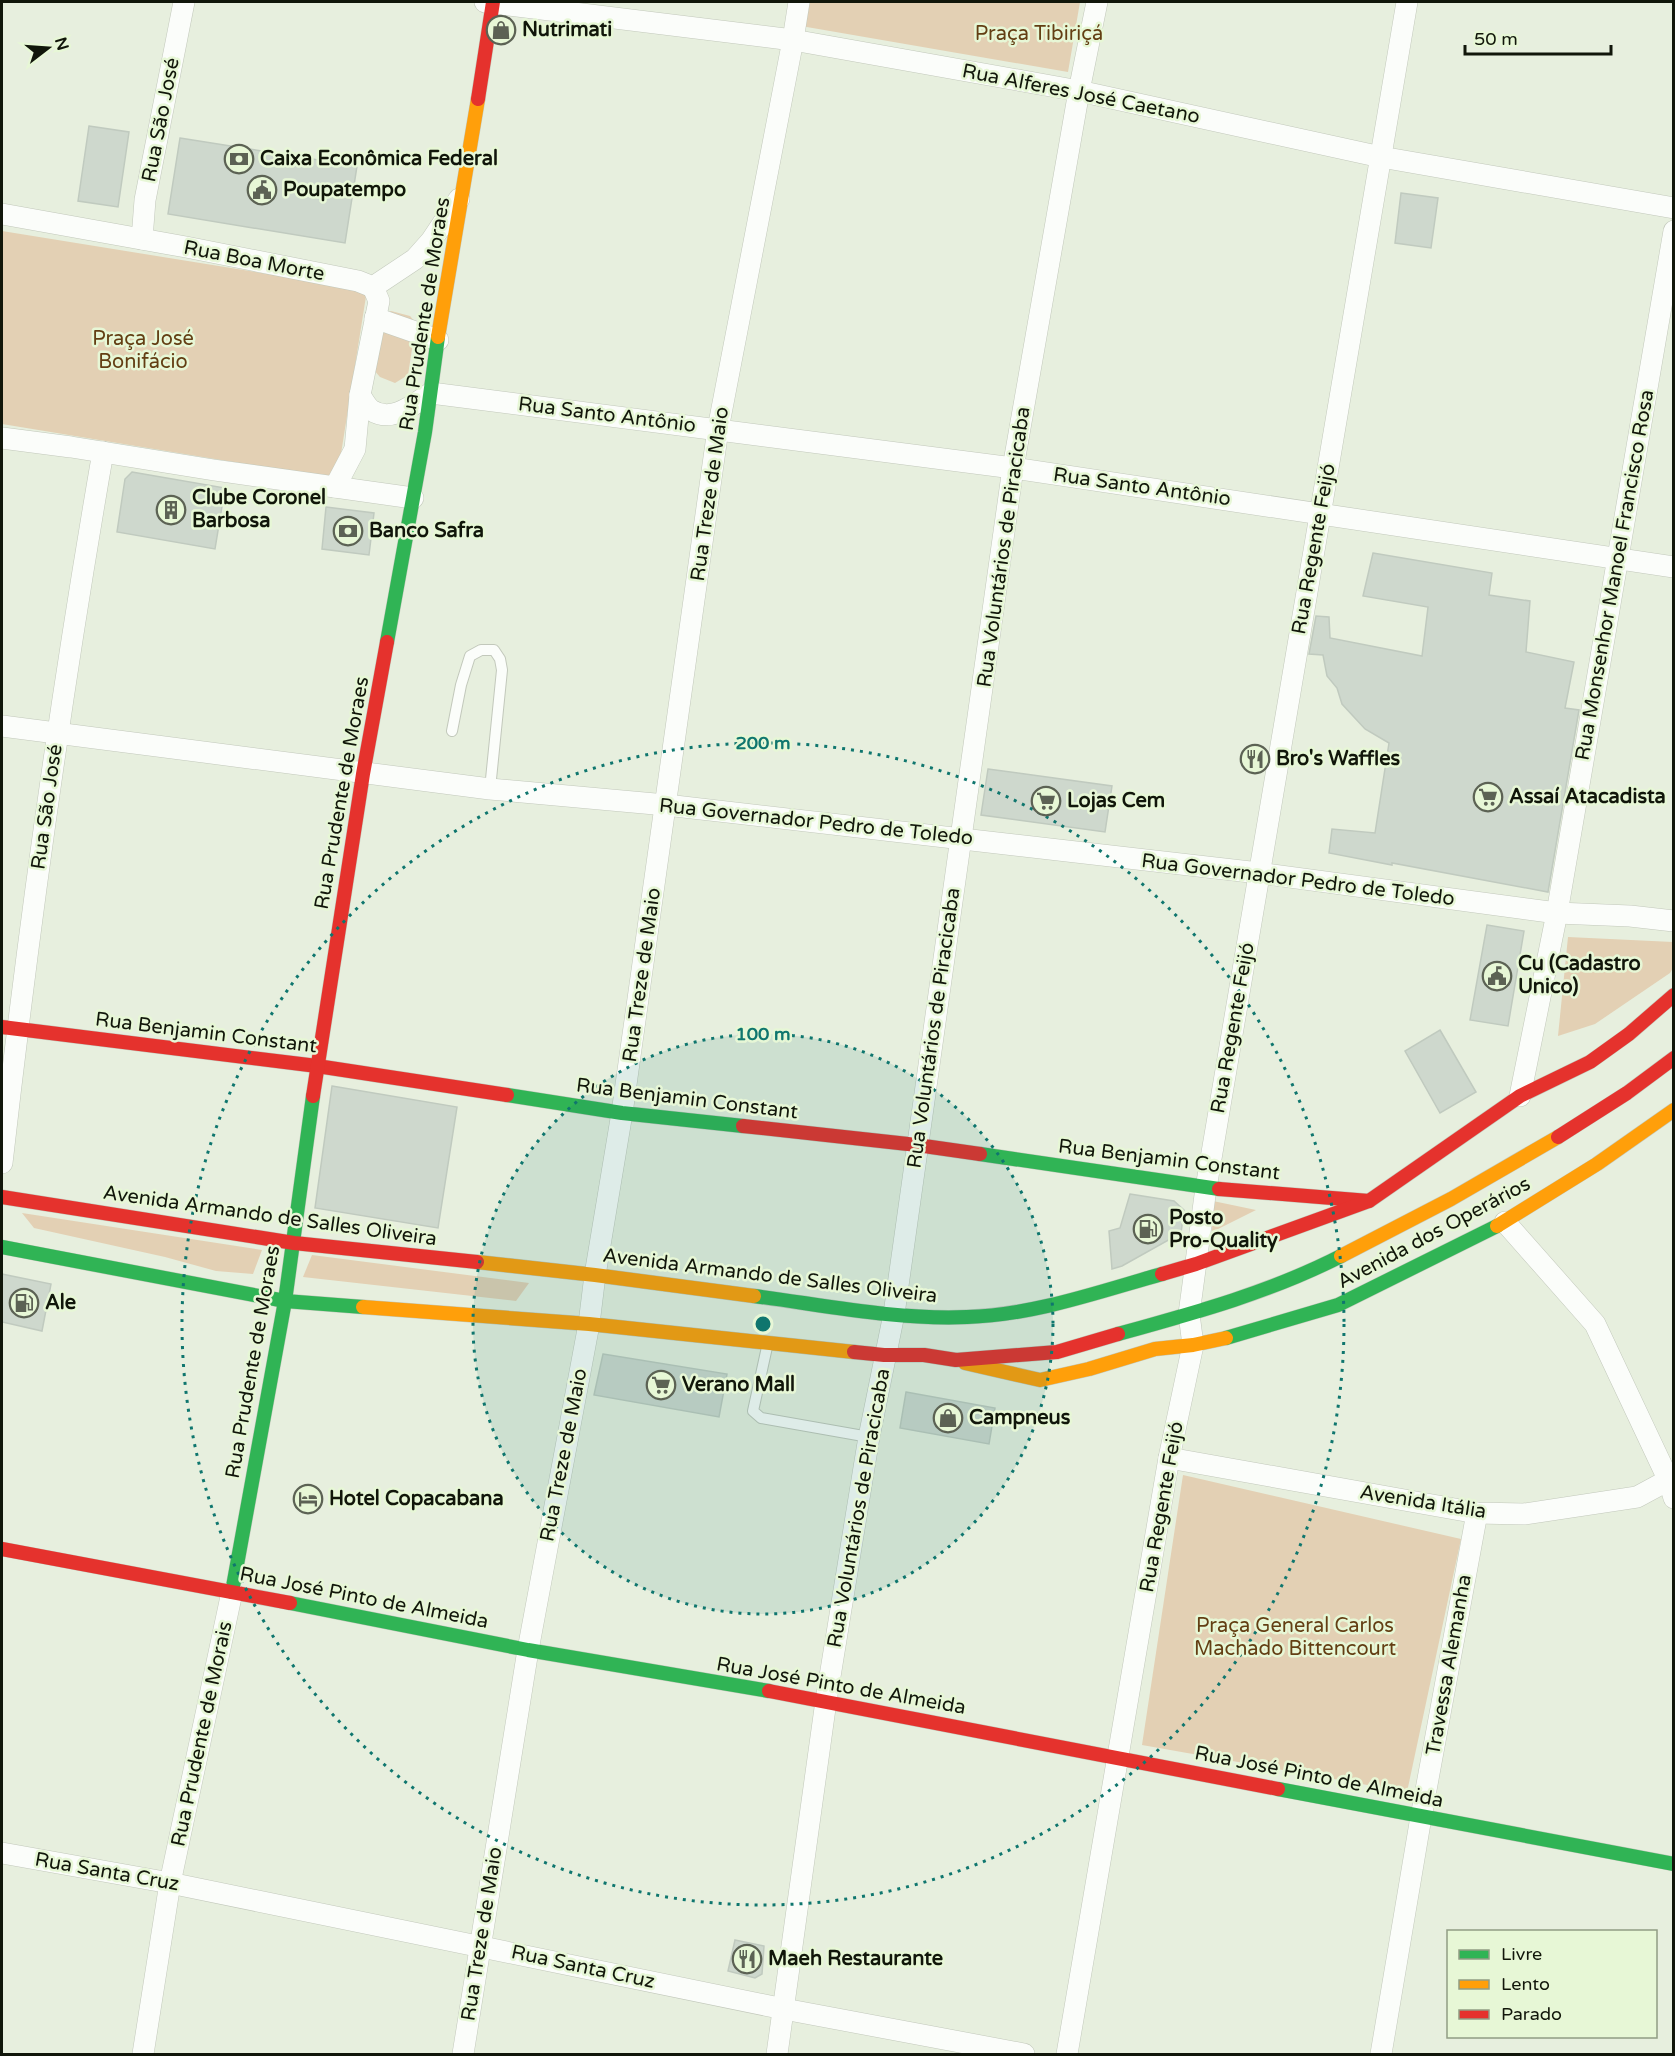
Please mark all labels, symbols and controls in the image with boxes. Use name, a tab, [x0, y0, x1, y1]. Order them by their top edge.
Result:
shop icon: Nutrimati	[485, 14, 517, 46]
north arrow	[18, 18, 78, 78]
place label: Nutrimati	[522, 18, 612, 42]
scale bar	[1465, 18, 1610, 56]
park label: Praça Tibiriçá	[975, 22, 1103, 46]
text: 50 m	[1474, 28, 1518, 50]
text: N	[50, 35, 73, 53]
street label: Rua São José	[137, 56, 185, 184]
street label: Rua Alferes José Caetano	[960, 59, 1202, 129]
bank icon: Caixa Econômica Federal	[223, 143, 255, 175]
place label: Caixa Econômica Federal	[260, 147, 498, 171]
public building icon: Poupatempo	[246, 174, 278, 206]
place label: Poupatempo	[283, 178, 406, 202]
street label: Rua Prudente de Moraes	[395, 196, 455, 432]
street label: Rua Boa Morte	[182, 236, 326, 286]
park label: Praça José Bonifácio	[92, 327, 194, 374]
street label: Rua Monsenhor Manoel Francisco Rosa	[1571, 388, 1659, 762]
street label: Rua Santo Antônio	[517, 392, 697, 438]
street label: Rua Treze de Maio	[686, 405, 734, 583]
street label: Rua Voluntários de Piracicaba	[972, 405, 1036, 689]
street label: Rua Regente Feijó	[1287, 462, 1341, 636]
street label: Rua Santo Antônio	[1052, 463, 1232, 511]
place label: Clube Coronel Barbosa	[192, 486, 326, 533]
building icon: Clube Coronel Barbosa	[155, 494, 187, 526]
bank icon: Banco Safra	[332, 515, 364, 547]
place label: Banco Safra	[369, 519, 484, 543]
street label: Rua Prudente de Moraes	[310, 675, 374, 911]
text: 200 m	[735, 732, 791, 754]
street label: Rua São José	[26, 743, 68, 871]
restaurant icon: Bro's Waffles	[1239, 743, 1271, 775]
place label: Bro's Waffles	[1276, 747, 1401, 771]
supermarket icon: Assaí Atacadista	[1472, 781, 1504, 813]
supermarket icon: Lojas Cem	[1030, 785, 1062, 817]
place label: Assaí Atacadista	[1509, 785, 1666, 809]
place label: Lojas Cem	[1067, 789, 1165, 813]
street label: Rua Governador Pedro de Toledo	[658, 794, 974, 850]
street label: Rua Governador Pedro de Toledo	[1140, 849, 1456, 911]
street label: Rua Treze de Maio	[618, 886, 666, 1064]
street label: Rua Voluntários de Piracicaba	[902, 886, 966, 1170]
street label: Rua Regente Feijó	[1206, 941, 1260, 1115]
place label: Cu (Cadastro Unico)	[1518, 952, 1641, 999]
public building icon: Cu (Cadastro Unico)	[1481, 960, 1513, 992]
street label: Rua Benjamin Constant	[94, 1007, 319, 1059]
text: 100 m	[735, 1023, 791, 1045]
street label: Rua Benjamin Constant	[575, 1073, 800, 1125]
street label: Rua Benjamin Constant	[1057, 1134, 1282, 1186]
street label: Avenida dos Operários	[1333, 1172, 1535, 1294]
street label: Avenida Armando de Salles Oliveira	[102, 1181, 438, 1251]
place label: Posto Pro-Quality	[1169, 1206, 1278, 1253]
fuel station icon: Posto Pro-Quality	[1132, 1213, 1164, 1245]
street label: Rua Prudente de Moraes	[221, 1244, 285, 1480]
street label: Avenida Armando de Salles Oliveira	[601, 1244, 939, 1308]
fuel station icon: Ale	[8, 1287, 40, 1319]
place label: Ale	[45, 1291, 76, 1315]
centre of rings	[753, 1314, 773, 1334]
street label: Rua Treze de Maio	[535, 1366, 593, 1544]
street label: Rua Voluntários de Piracicaba	[823, 1367, 895, 1649]
supermarket icon: Verano Mall	[645, 1369, 677, 1401]
place label: Verano Mall	[682, 1373, 795, 1397]
shop icon: Campneus	[932, 1402, 964, 1434]
place label: Campneus	[969, 1406, 1071, 1430]
street label: Rua Regente Feijó	[1135, 1420, 1189, 1594]
street label: Avenida Itália	[1358, 1480, 1488, 1524]
hotel icon: Hotel Copacabana	[292, 1483, 324, 1515]
place label: Hotel Copacabana	[329, 1487, 504, 1511]
street label: Rua José Pinto de Almeida	[238, 1562, 490, 1634]
street label: Travessa Alemanha	[1421, 1573, 1477, 1757]
park label: Praça General Carlos Machado Bittencourt	[1194, 1614, 1396, 1661]
street label: Rua Prudente de Morais	[166, 1619, 238, 1849]
street label: Rua José Pinto de Almeida	[714, 1652, 968, 1720]
street label: Rua José Pinto de Almeida	[1193, 1741, 1445, 1813]
street label: Rua Treze de Maio	[456, 1845, 508, 2023]
street label: Rua Santa Cruz	[33, 1848, 181, 1897]
legend	[1447, 1930, 1657, 2038]
street label: Rua Santa Cruz	[509, 1940, 657, 1994]
restaurant icon: Maeh Restaurante	[731, 1943, 763, 1975]
text: Livre	[1501, 1943, 1542, 1965]
place label: Maeh Restaurante	[768, 1947, 943, 1971]
text: Lento	[1501, 1973, 1550, 1995]
text: Parado	[1501, 2003, 1562, 2025]

